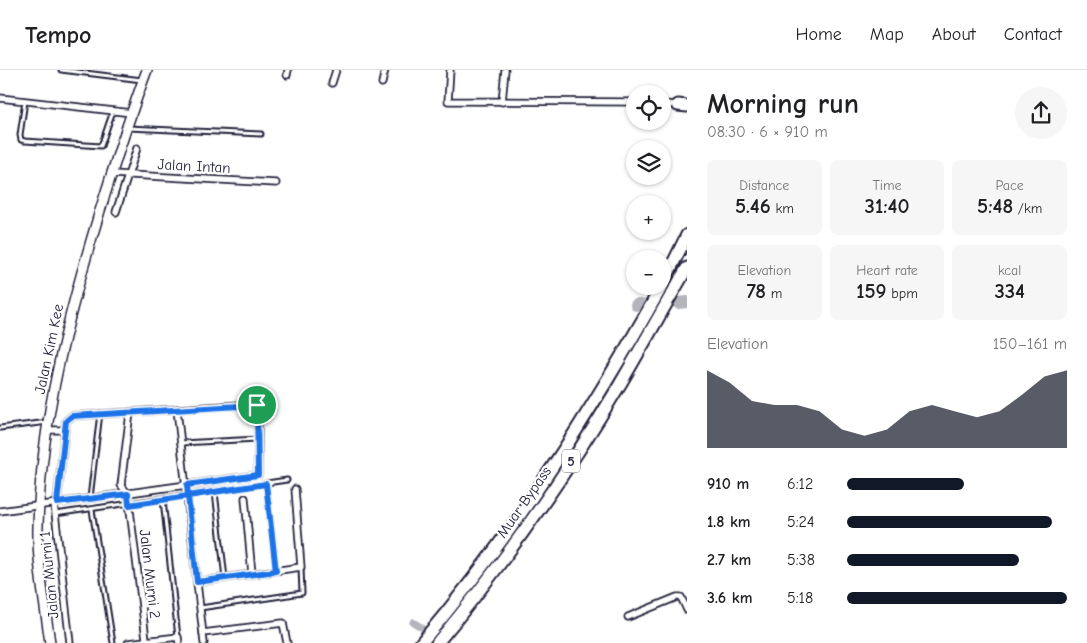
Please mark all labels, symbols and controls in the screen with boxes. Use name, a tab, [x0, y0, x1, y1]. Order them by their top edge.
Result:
text: Tempo	[25, 21, 91, 49]
text: Home	[795, 24, 842, 45]
text: Map	[870, 24, 904, 45]
text: About	[932, 24, 976, 45]
text: Contact	[1004, 24, 1062, 45]
map controls	[626, 85, 671, 295]
button: locate	[626, 85, 671, 130]
button: share	[1015, 87, 1067, 139]
text: Morning run	[707, 88, 859, 120]
text: 08:30 · 6 × 910 m	[707, 123, 828, 141]
button: layers	[626, 140, 671, 185]
street label: Jalan Intan	[157, 155, 231, 177]
text: Distance	[739, 177, 789, 194]
text: Time	[872, 177, 902, 194]
text: Pace	[996, 177, 1024, 194]
text: 5.46	[735, 194, 771, 218]
text: 31:40	[865, 194, 909, 218]
text: 5:48	[977, 194, 1013, 218]
button: +	[626, 195, 671, 240]
text: km	[771, 200, 794, 217]
text: /km	[1013, 200, 1042, 217]
button: −	[626, 250, 671, 295]
text: Elevation	[738, 262, 791, 279]
text: Heart rate	[856, 262, 918, 279]
text: kcal	[998, 262, 1021, 279]
text: 78	[746, 279, 766, 303]
text: 159	[856, 279, 887, 303]
text: 334	[994, 279, 1025, 303]
text: m	[766, 285, 782, 302]
text: bpm	[887, 285, 918, 302]
street label: Jalan Kim Kee	[31, 302, 67, 396]
text: Elevation	[707, 335, 768, 353]
text: 150–161 m	[993, 335, 1067, 353]
pin	[236, 384, 278, 426]
icon: arrive	[243, 391, 271, 419]
road number: 5	[562, 450, 580, 472]
street label: Muar Bypass	[493, 463, 555, 541]
text: 910 m	[707, 475, 749, 493]
text: 6:12	[787, 475, 813, 493]
text: 1.8 km	[707, 513, 751, 531]
text: 5:24	[787, 513, 815, 531]
street label: Jalan Murni 2	[136, 528, 164, 620]
street label: Jalan Murni 1	[35, 530, 63, 620]
text: 2.7 km	[707, 551, 751, 569]
text: 5:38	[787, 551, 815, 569]
text: 3.6 km	[707, 589, 752, 607]
text: 5:18	[787, 589, 813, 607]

